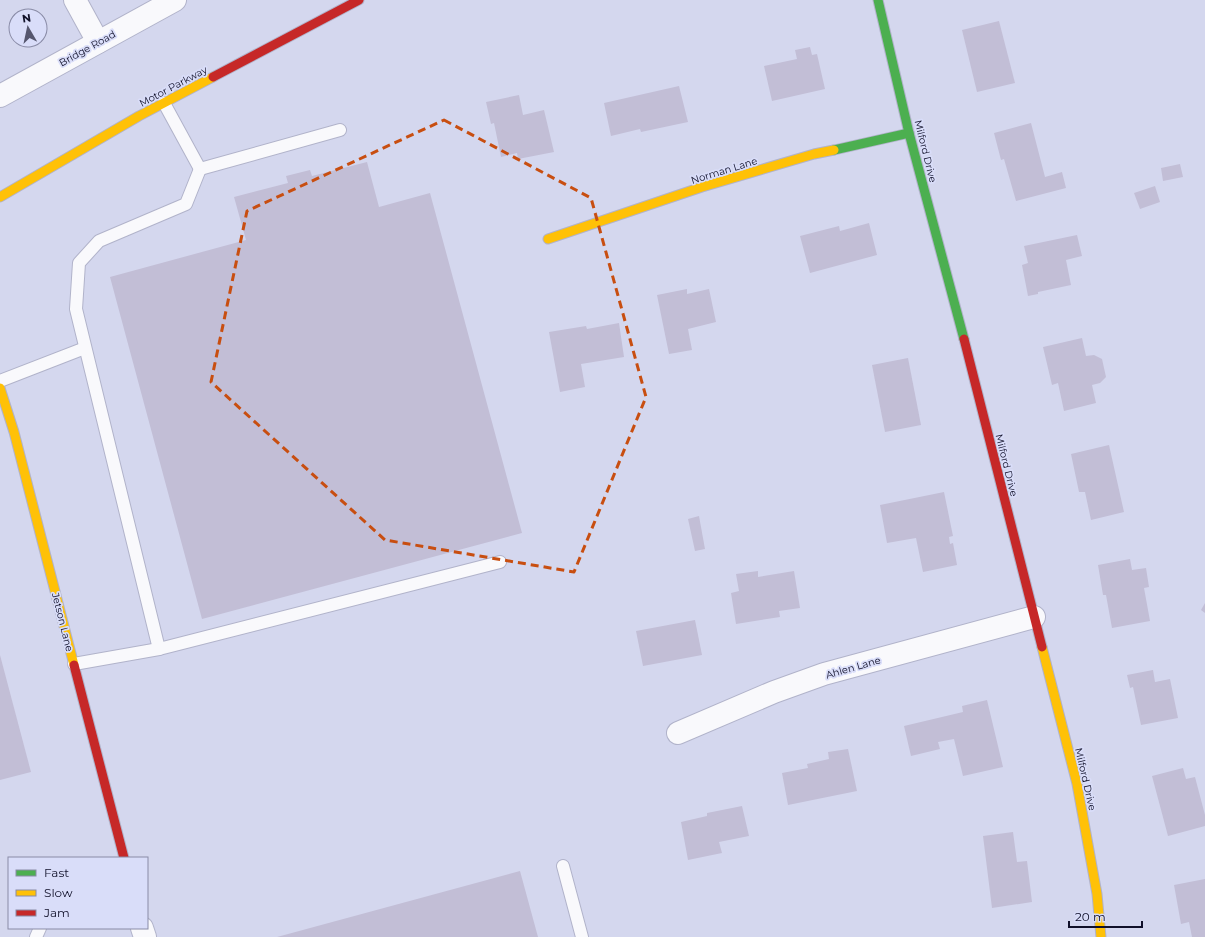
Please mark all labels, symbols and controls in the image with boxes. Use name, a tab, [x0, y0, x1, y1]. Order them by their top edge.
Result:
north arrow	[8, 8, 48, 48]
text: N	[21, 11, 32, 26]
street label: Bridge Road	[57, 28, 118, 69]
street label: Motor Parkway	[137, 63, 210, 110]
street label: Milford Drive	[911, 119, 940, 184]
street label: Norman Lane	[689, 154, 759, 187]
street label: Milford Drive	[992, 433, 1021, 498]
street label: Jetson Lane	[49, 590, 76, 653]
street label: Ahlen Lane	[824, 653, 882, 682]
street label: Milford Drive	[1072, 746, 1099, 812]
legend	[8, 857, 148, 929]
text: Fast	[44, 865, 69, 880]
text: Slow	[44, 885, 73, 900]
scale bar	[1069, 903, 1142, 929]
text: Jam	[43, 905, 70, 920]
text: 20 m	[1075, 909, 1106, 924]

